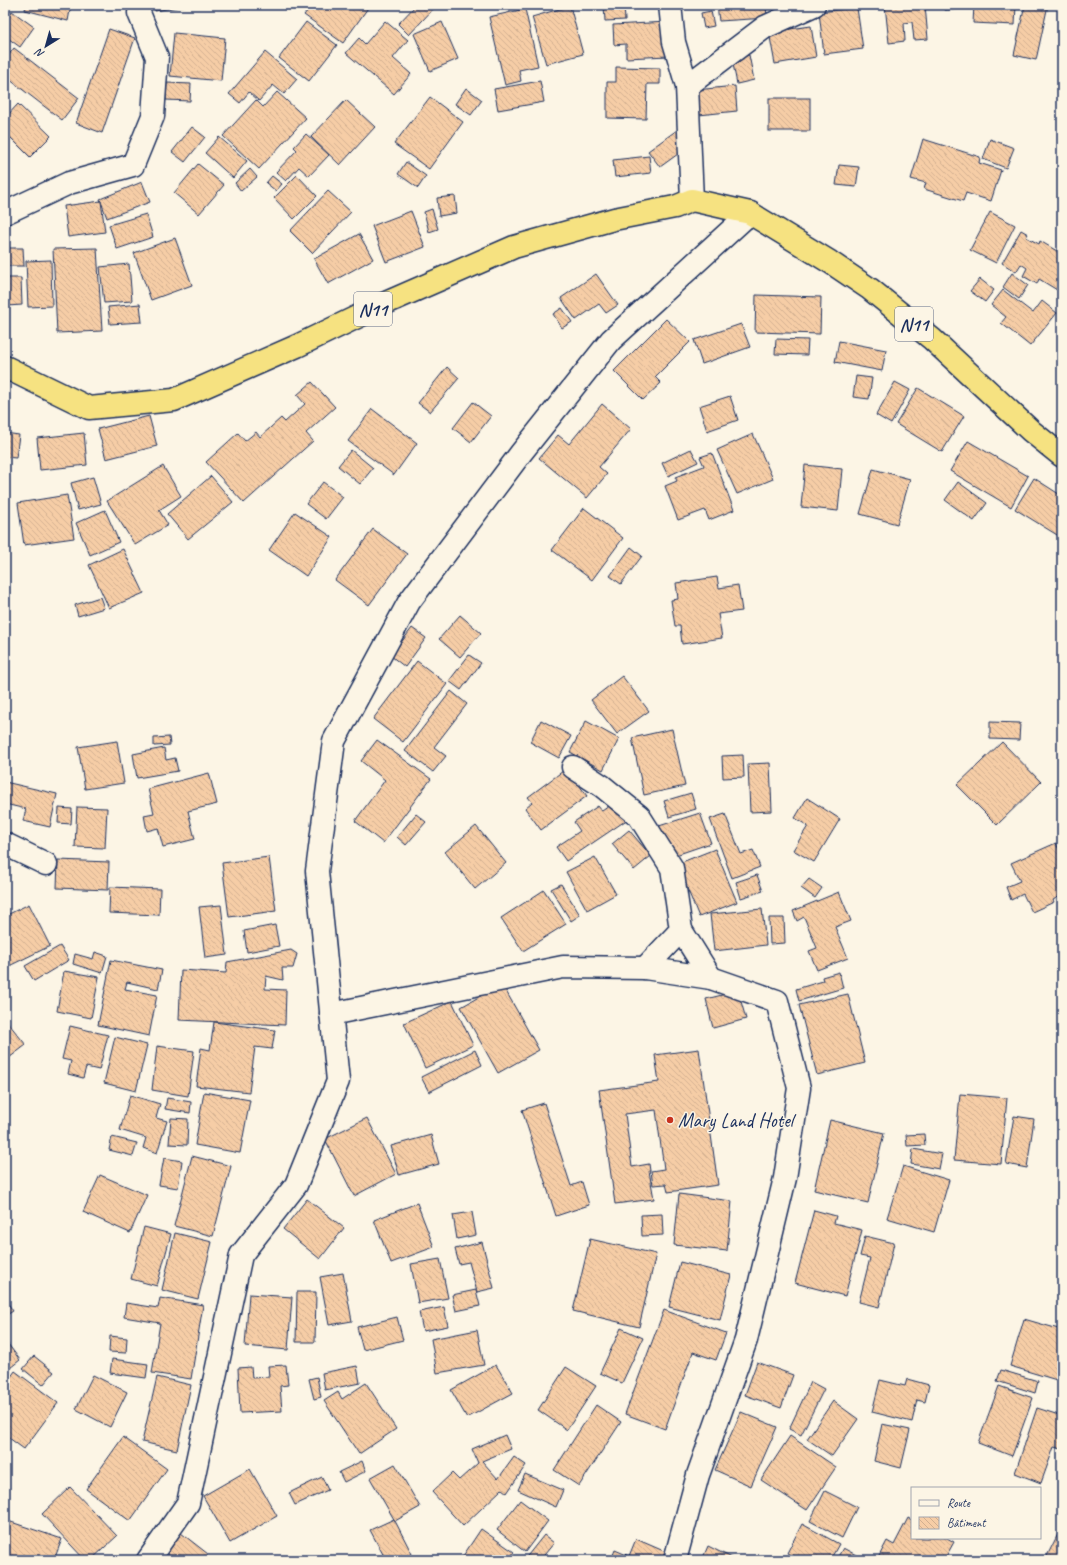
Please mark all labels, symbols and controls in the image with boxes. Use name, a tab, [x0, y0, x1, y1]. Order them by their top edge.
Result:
north arrow	[26, 26, 66, 66]
text: N	[31, 45, 47, 62]
road number: N11	[354, 292, 392, 326]
road number: N11	[895, 307, 933, 341]
place label: Mary Land Hotel	[678, 1108, 797, 1133]
marker: Mary Land Hotel	[665, 1115, 675, 1125]
legend	[911, 1487, 1041, 1539]
text: Route	[947, 1495, 971, 1511]
text: Bâtiment	[947, 1515, 986, 1531]

